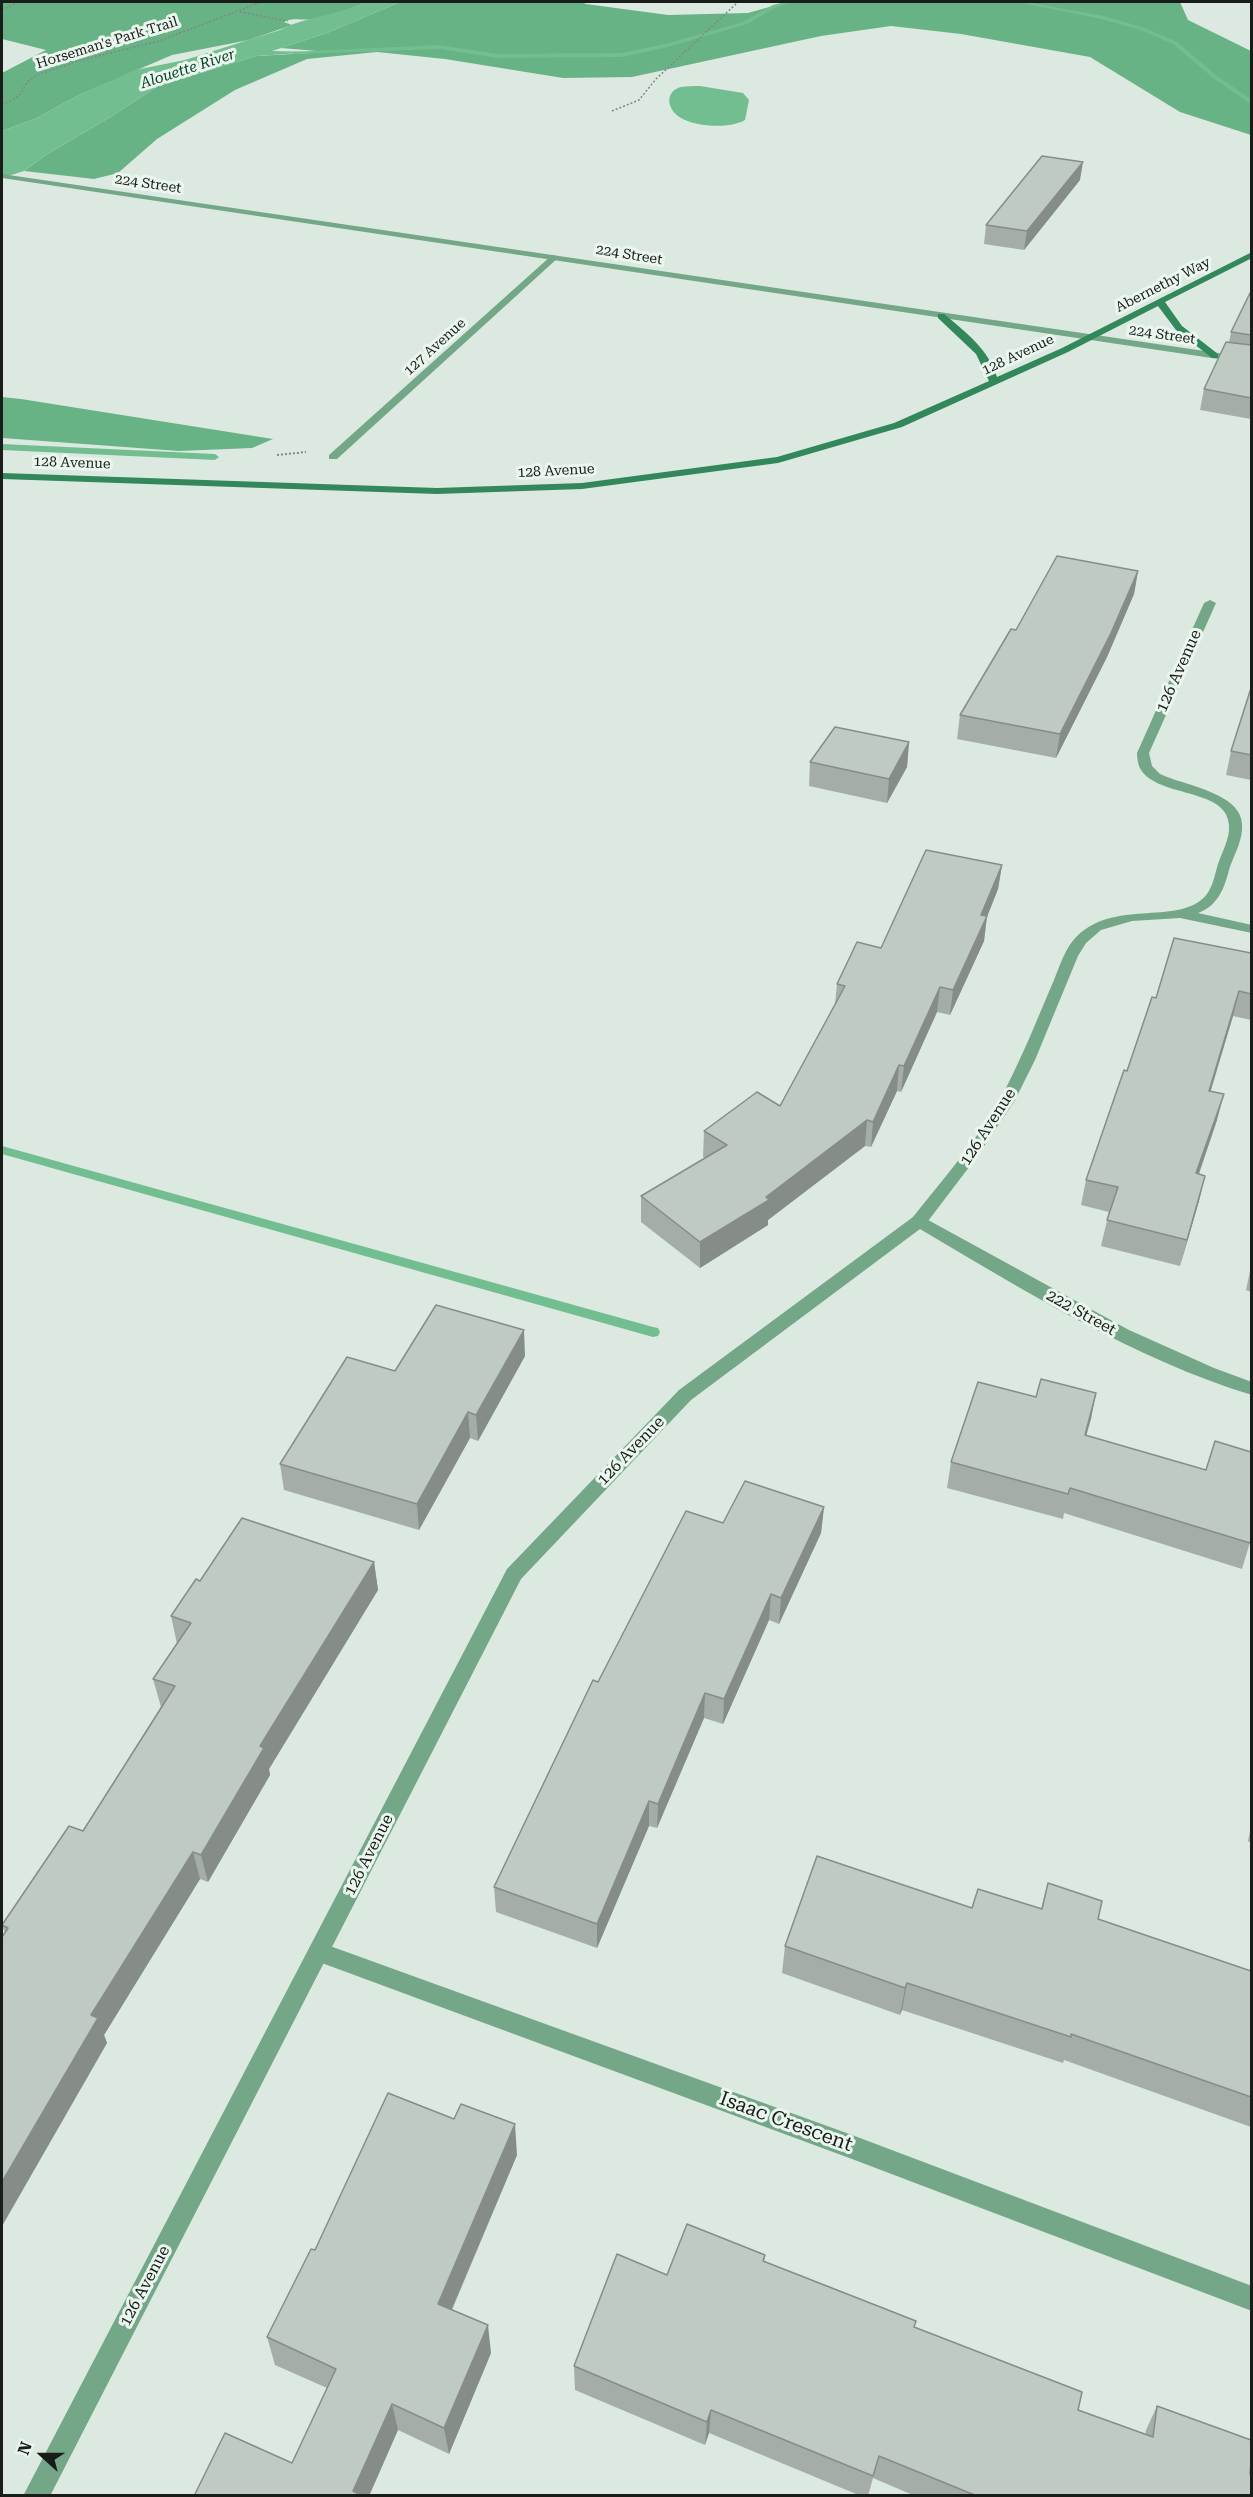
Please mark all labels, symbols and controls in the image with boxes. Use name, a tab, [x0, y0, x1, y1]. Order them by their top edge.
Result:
street label: Horseman's Park Trail	[34, 13, 180, 73]
water label: Alouette River	[138, 45, 238, 93]
street label: 224 Street	[114, 171, 182, 197]
street label: 224 Street	[594, 241, 664, 269]
street label: Abernethy Way	[1113, 254, 1213, 316]
street label: 127 Avenue	[401, 315, 469, 379]
street label: 224 Street	[1128, 322, 1196, 348]
street label: 128 Avenue	[979, 331, 1057, 379]
street label: 128 Avenue	[33, 453, 111, 473]
street label: 128 Avenue	[517, 461, 595, 481]
street label: 126 Avenue	[1152, 627, 1206, 715]
street label: 126 Avenue	[956, 1085, 1020, 1169]
street label: 222 Street	[1043, 1286, 1119, 1340]
street label: 126 Avenue	[593, 1413, 669, 1489]
street label: 126 Avenue	[340, 1811, 398, 1899]
street label: Isaac Crescent	[716, 2087, 856, 2157]
street label: 126 Avenue	[116, 2243, 174, 2329]
north arrow	[12, 2425, 72, 2485]
text: N	[14, 2439, 36, 2458]

